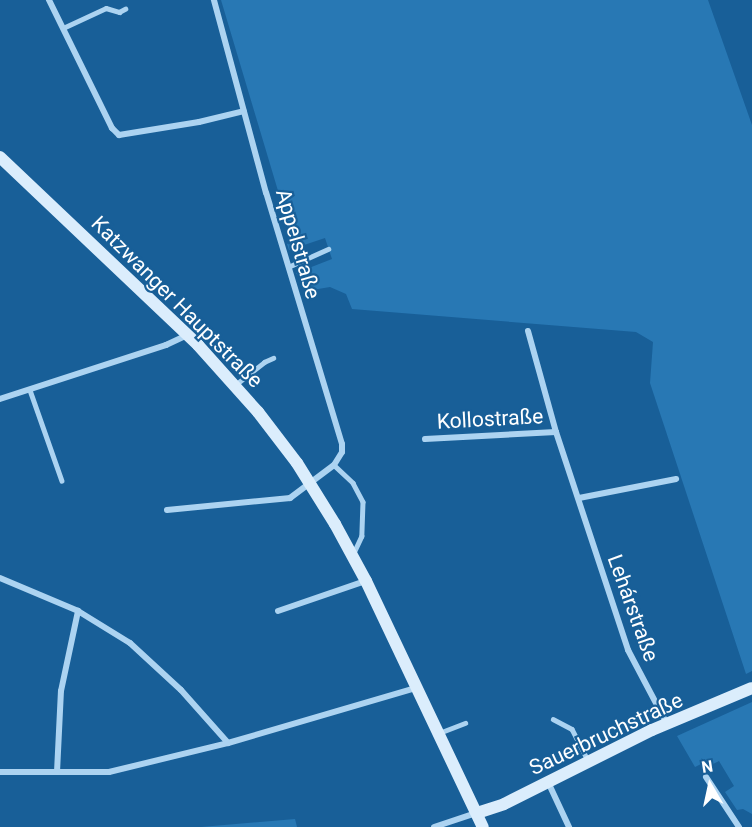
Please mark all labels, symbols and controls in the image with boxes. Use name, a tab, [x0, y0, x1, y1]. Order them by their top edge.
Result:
street label: Appelstraße	[270, 186, 326, 302]
street label: Katzwanger Hauptstraße	[86, 211, 268, 393]
street label: Kollostraße	[436, 404, 544, 434]
street label: Lehárstraße	[602, 551, 664, 665]
street label: Sauerbruchstraße	[525, 687, 687, 781]
north arrow	[680, 755, 740, 815]
text: N	[700, 756, 714, 777]

